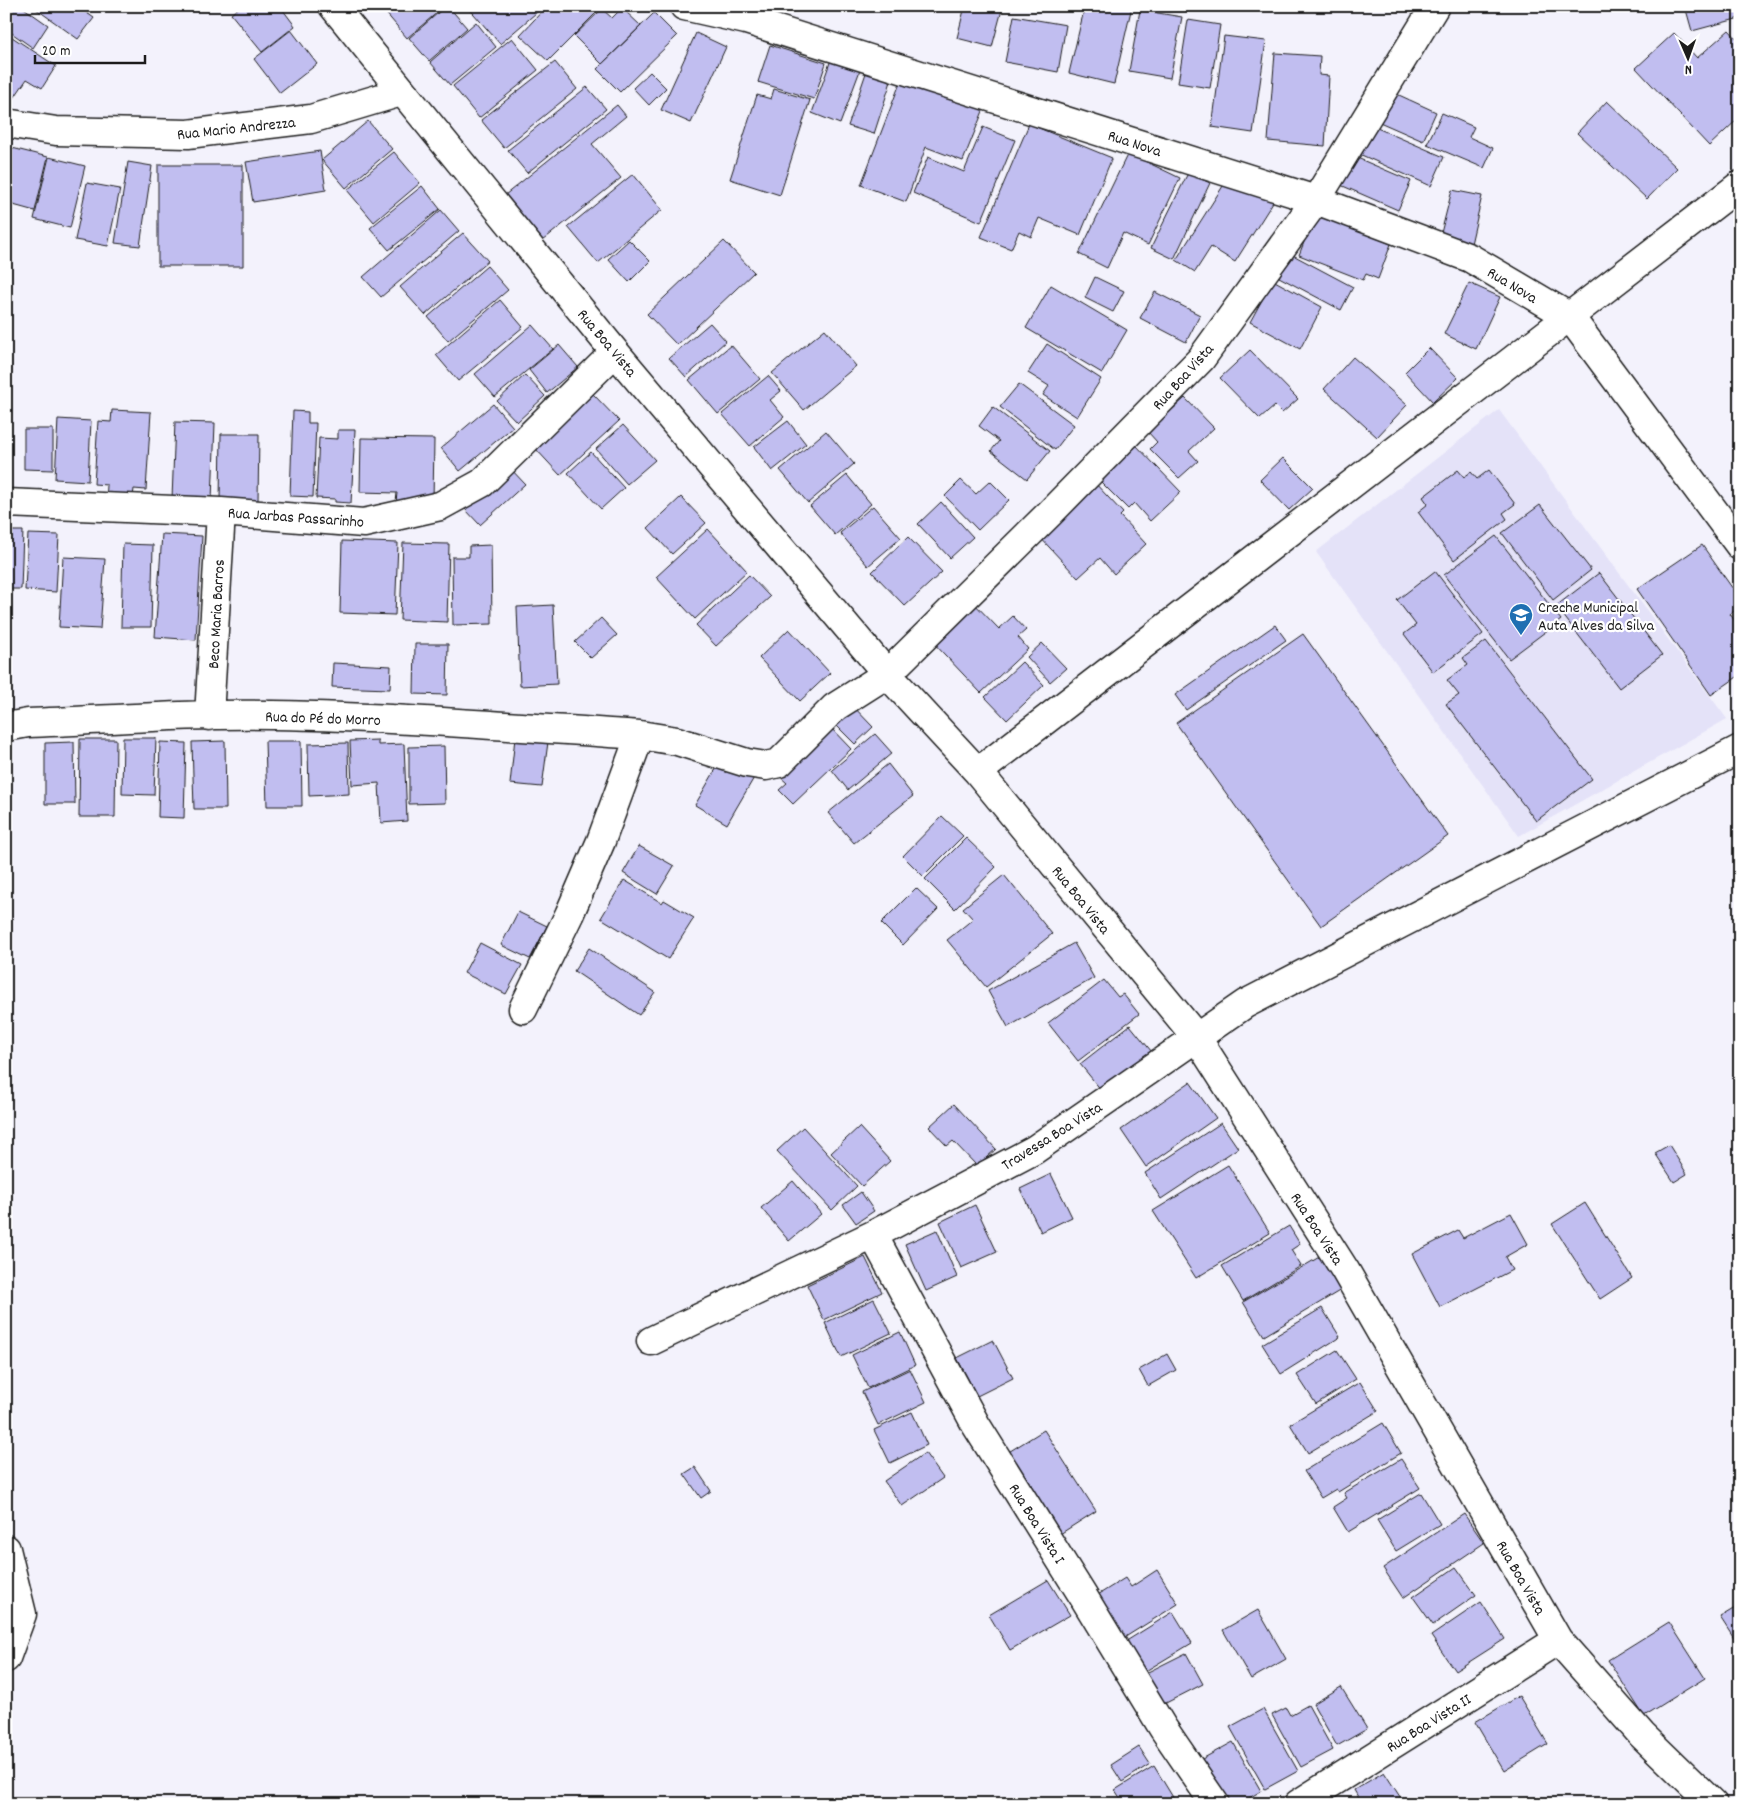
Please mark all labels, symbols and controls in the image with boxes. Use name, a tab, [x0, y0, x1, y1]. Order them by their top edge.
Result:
scale bar	[35, 32, 145, 64]
north arrow	[1664, 32, 1714, 82]
text: 20 m	[42, 41, 70, 63]
text: N	[1684, 59, 1692, 79]
street label: Rua Mario Andrezza	[176, 112, 297, 147]
street label: Rua Nova	[1104, 125, 1164, 164]
street label: Rua Nova	[1482, 262, 1542, 310]
street label: Rua Boa Vista	[571, 305, 642, 383]
street label: Rua Boa Vista	[1148, 339, 1220, 416]
street label: Rua Jarbas Passarinho	[227, 502, 365, 535]
street label: Beco Maria Barros	[203, 559, 232, 669]
place label: Creche Municipal Auta Alves da Silva	[1538, 597, 1654, 638]
school or university icon: Creche Municipal Auta Alves da Silva	[1508, 602, 1534, 636]
street label: Rua do Pé do Morro	[265, 706, 381, 733]
street label: Rua Boa Vista	[1045, 861, 1115, 940]
street label: Travessa Boa Vista	[998, 1097, 1108, 1177]
street label: Rua Boa Vista	[1284, 1189, 1348, 1271]
street label: Rua Boa Vista I	[1002, 1480, 1070, 1569]
street label: Rua Boa Vista	[1489, 1537, 1551, 1620]
street label: Rua Boa Vista II	[1382, 1689, 1476, 1759]

